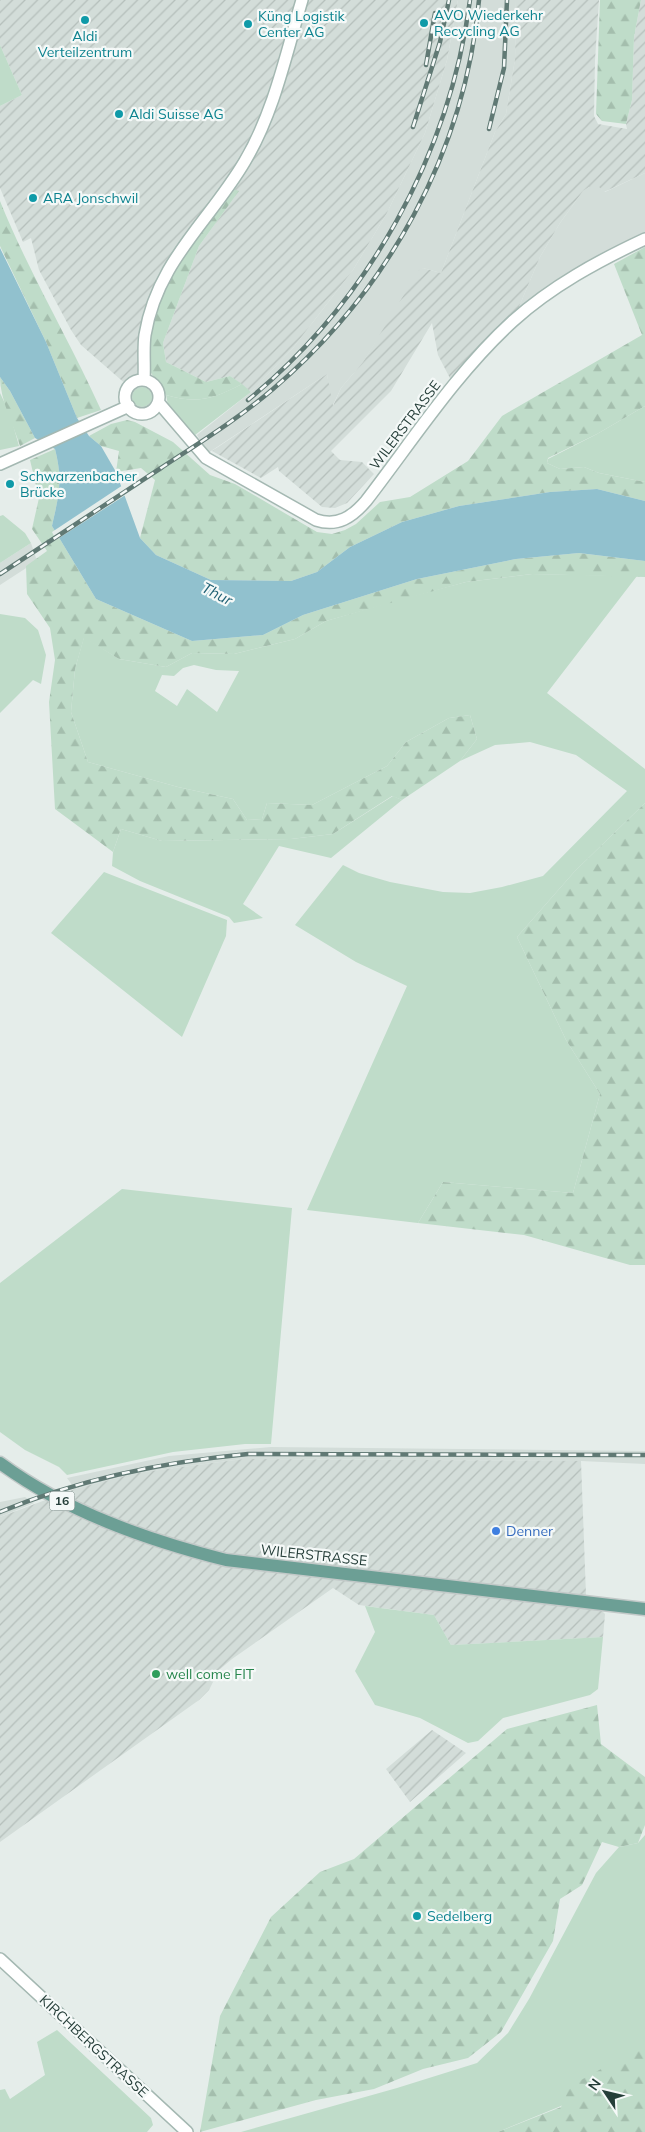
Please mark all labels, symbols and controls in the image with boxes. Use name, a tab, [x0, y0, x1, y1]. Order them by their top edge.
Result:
place label: AVO Wiederkehr Recycling AG	[434, 6, 544, 40]
place label: Küng Logistik Center AG	[258, 7, 346, 41]
marker: Aldi Verteilzentrum	[79, 14, 91, 26]
marker: AVO Wiederkehr Recycling AG	[418, 17, 430, 29]
marker: Küng Logistik Center AG	[242, 18, 254, 30]
place label: Aldi Verteilzentrum	[38, 27, 132, 61]
place label: Aldi Suisse AG	[129, 105, 224, 123]
marker: Aldi Suisse AG	[113, 108, 125, 120]
place label: ARA Jonschwil	[43, 189, 138, 207]
marker: ARA Jonschwil	[27, 192, 39, 204]
street label: WILERSTRASSE	[366, 377, 444, 473]
place label: Schwarzenbacher Brücke	[20, 467, 138, 501]
marker: Schwarzenbacher Brücke	[4, 478, 16, 490]
water label: Thur	[199, 578, 236, 610]
road number: 16	[50, 1492, 74, 1510]
place label: Denner	[506, 1522, 554, 1540]
marker: Denner	[490, 1525, 502, 1537]
street label: WILERSTRASSE	[260, 1540, 368, 1570]
place label: well come FIT	[166, 1665, 255, 1683]
marker: well come FIT	[150, 1668, 162, 1680]
place label: Sedelberg	[427, 1907, 492, 1925]
marker: Sedelberg	[411, 1910, 423, 1922]
street label: KIRCHBERGSTRASSE	[36, 1991, 152, 2101]
north arrow	[580, 2067, 630, 2117]
text: N	[584, 2075, 605, 2094]

